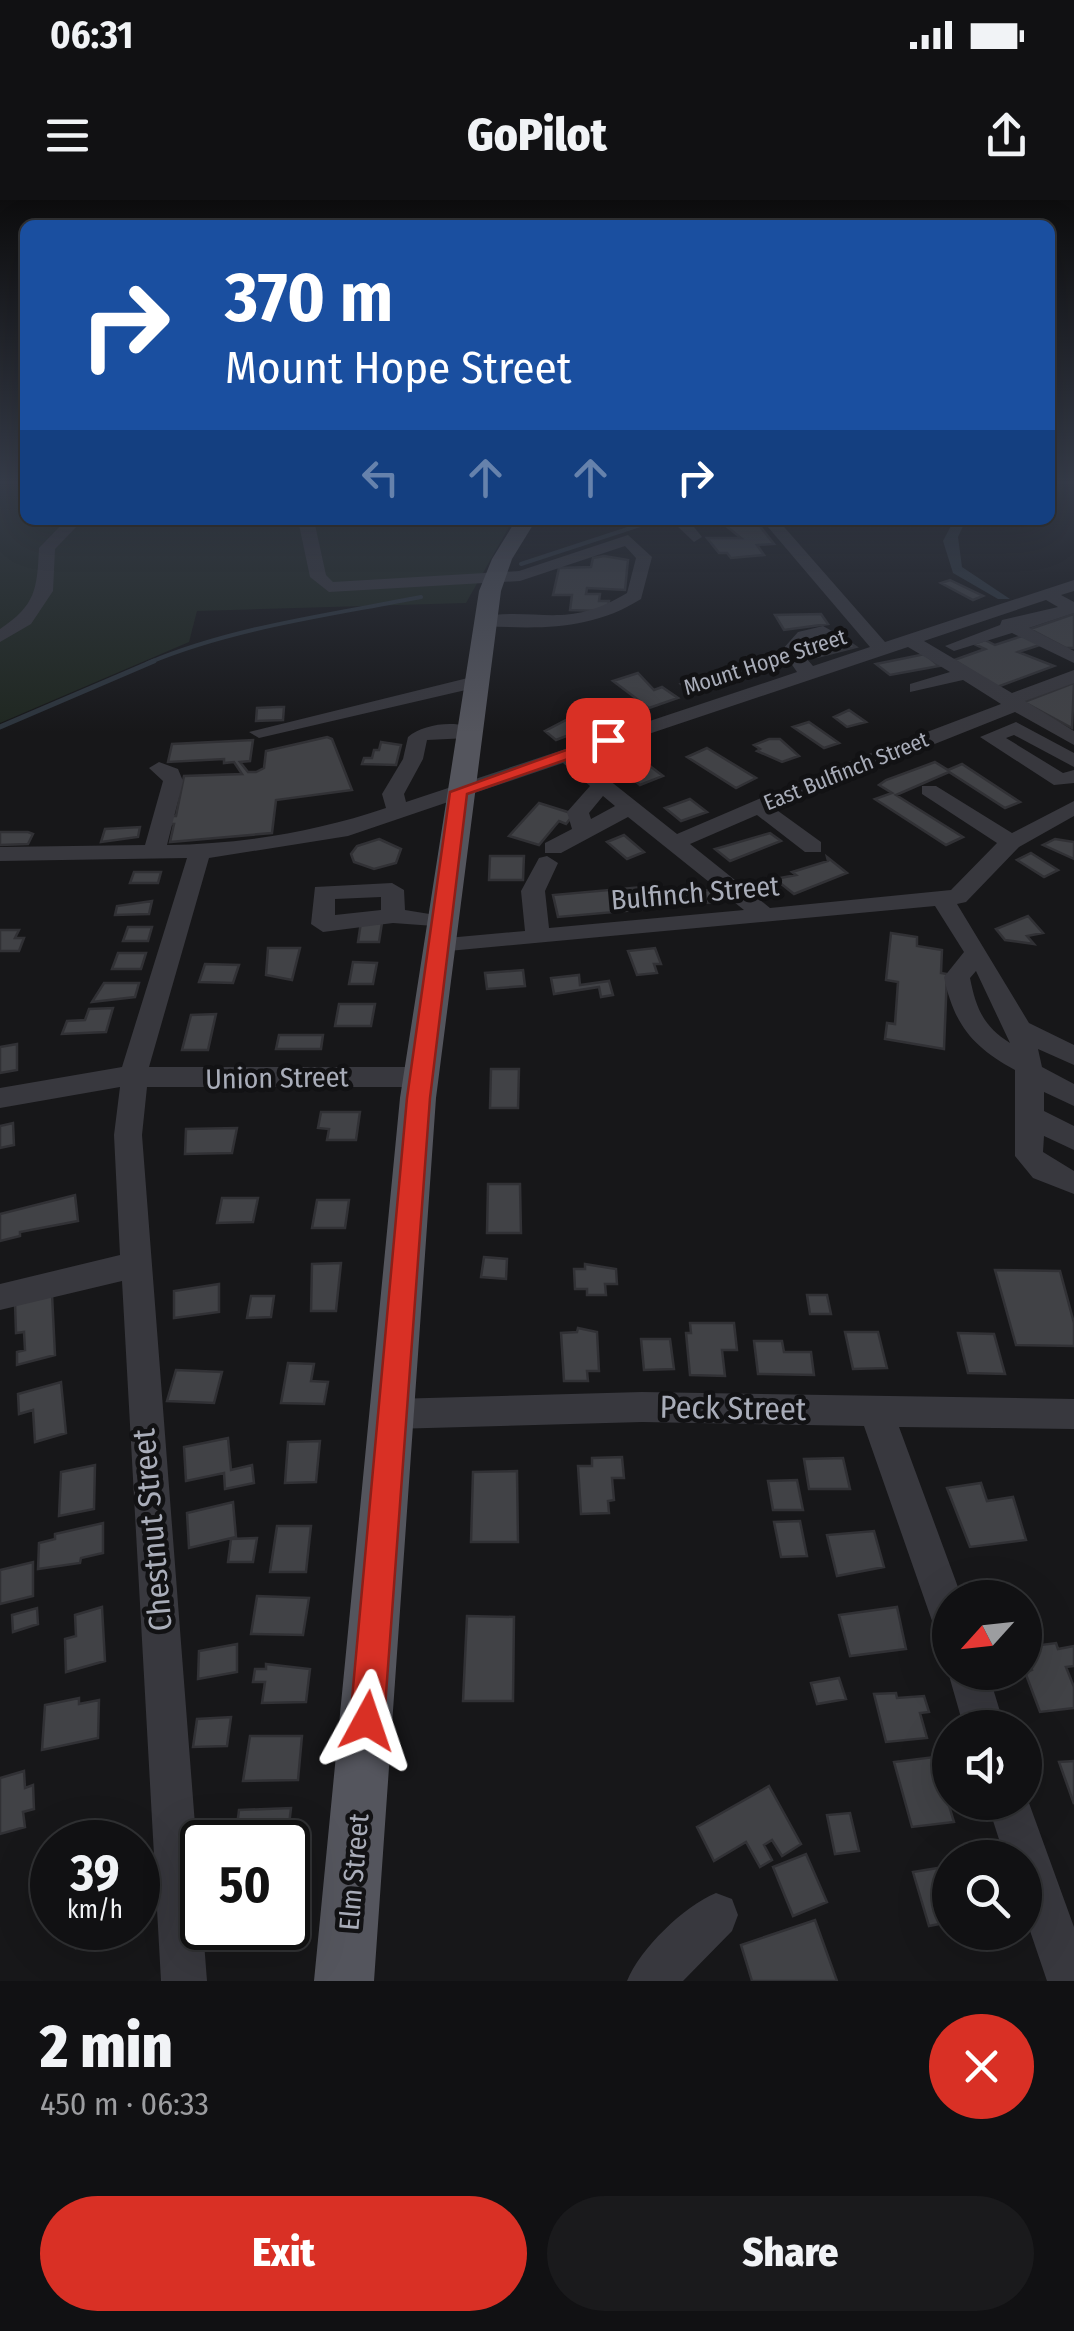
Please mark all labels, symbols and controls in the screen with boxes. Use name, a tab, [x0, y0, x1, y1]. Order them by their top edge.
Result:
text: 06:31	[50, 12, 133, 58]
icon: menu	[40, 108, 95, 163]
text: GoPilot	[467, 108, 607, 162]
icon: share	[979, 108, 1034, 163]
text: 370 m	[225, 256, 393, 340]
icon: right	[60, 260, 190, 390]
text: Mount Hope Street	[225, 341, 572, 395]
icon: left	[353, 450, 408, 505]
icon: ahead	[458, 450, 513, 505]
icon: ahead	[563, 450, 618, 505]
icon: right	[668, 450, 723, 505]
street label: Mount Hope Street	[680, 623, 850, 701]
pin	[566, 698, 651, 783]
icon: arrive	[581, 713, 636, 768]
street label: East Bulfinch Street	[760, 725, 933, 816]
street label: Bulfinch Street	[609, 869, 781, 917]
street label: Union Street	[205, 1060, 350, 1096]
street label: Peck Street	[659, 1388, 807, 1428]
street label: Chestnut Street	[124, 1427, 180, 1633]
north arrow	[932, 1580, 1042, 1690]
map controls	[932, 1580, 1042, 1950]
position arrow	[315, 1669, 419, 1773]
button: sound	[932, 1710, 1042, 1820]
street label: Elm Street	[332, 1811, 376, 1932]
speed limit sign: 50	[180, 1820, 310, 1950]
button: search	[932, 1840, 1042, 1950]
text: 39	[70, 1843, 120, 1903]
text: km/h	[67, 1895, 123, 1925]
text: 2 min	[40, 2011, 173, 2083]
button: close	[929, 2014, 1034, 2119]
text: 450 m · 06:33	[40, 2085, 209, 2123]
button: Exit	[40, 2196, 527, 2311]
button: Share	[547, 2196, 1034, 2311]

